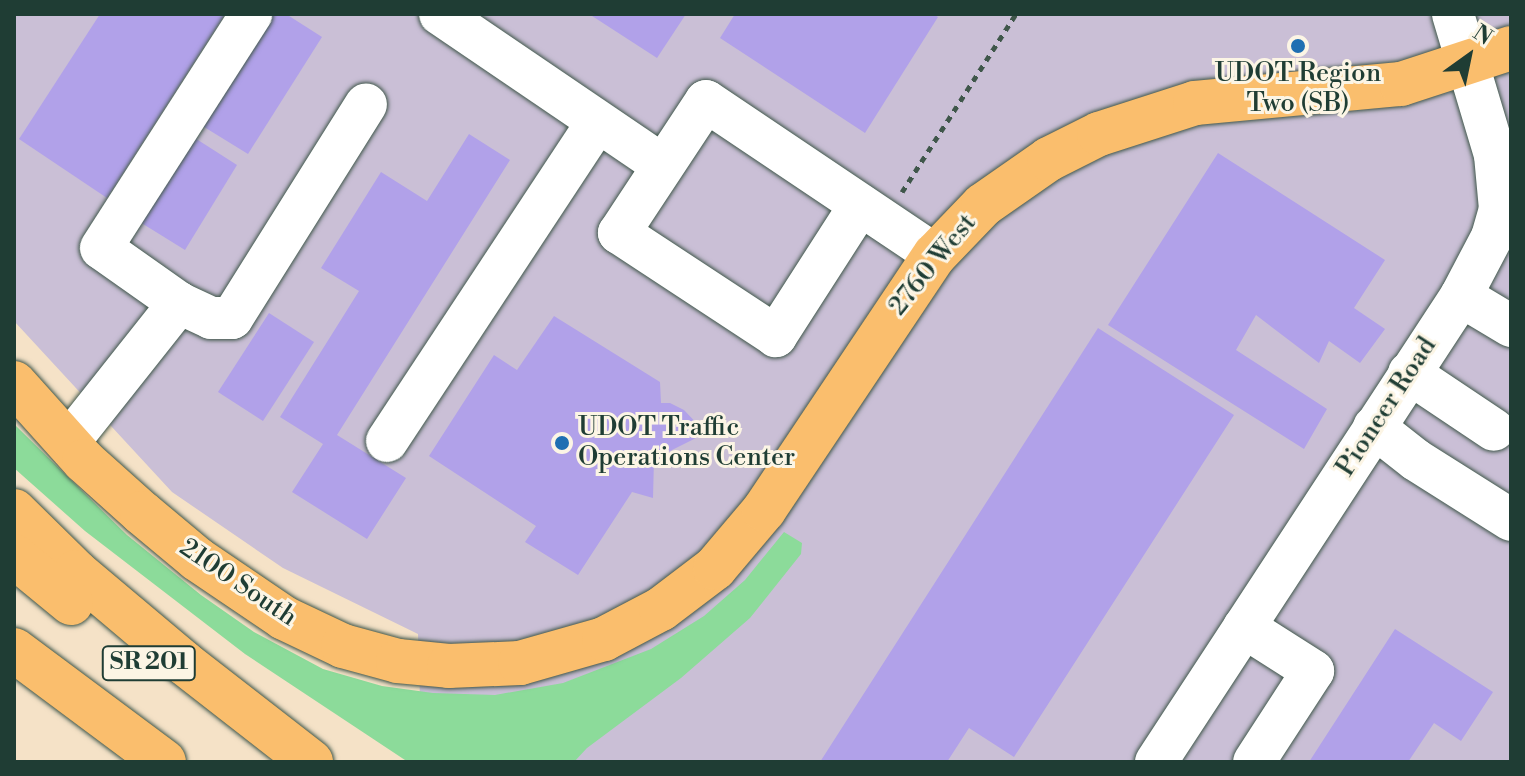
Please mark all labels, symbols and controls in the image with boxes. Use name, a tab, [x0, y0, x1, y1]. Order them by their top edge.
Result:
north arrow	[1429, 16, 1509, 96]
text: N	[1468, 19, 1497, 52]
marker: UDOT Region Two (SB)	[1289, 37, 1307, 55]
place label: UDOT Region Two (SB)	[1215, 58, 1381, 120]
street label: 2760 West	[883, 208, 983, 322]
street label: Pioneer Road	[1330, 332, 1444, 482]
place label: UDOT Traffic Operations Center	[578, 412, 795, 474]
marker: UDOT Traffic Operations Center	[553, 434, 571, 452]
street label: 2100 South	[173, 532, 303, 634]
road number: SR 201	[101, 643, 197, 683]

